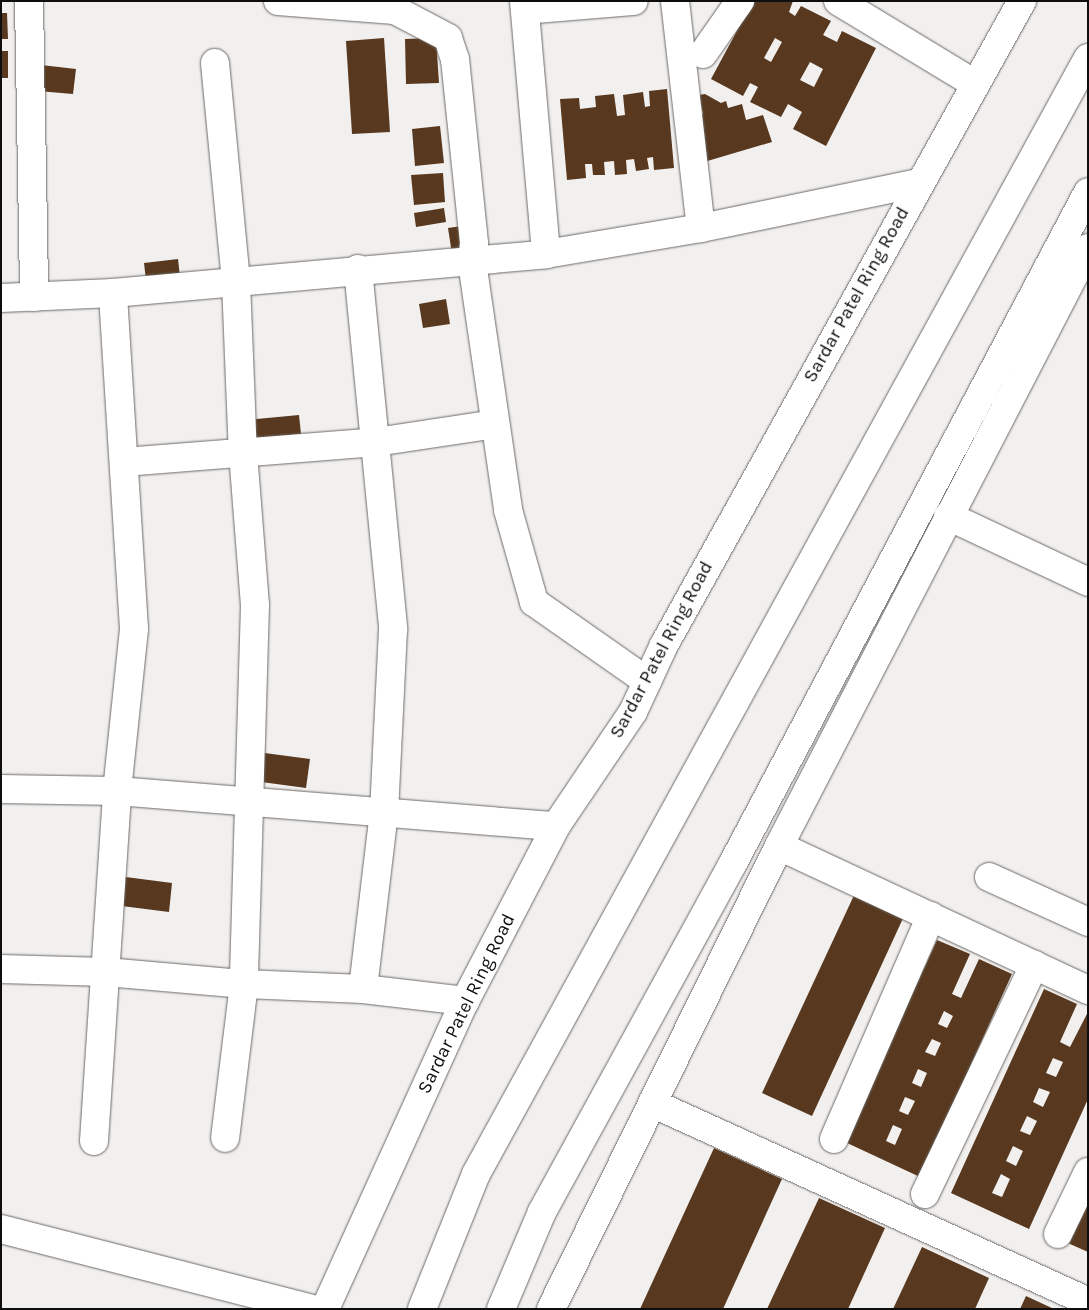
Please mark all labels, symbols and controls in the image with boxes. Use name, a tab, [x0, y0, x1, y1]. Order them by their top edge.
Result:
street label: Sardar Patel Ring Road	[799, 203, 915, 387]
street label: Sardar Patel Ring Road	[606, 558, 718, 742]
street label: Sardar Patel Ring Road	[413, 910, 521, 1098]

